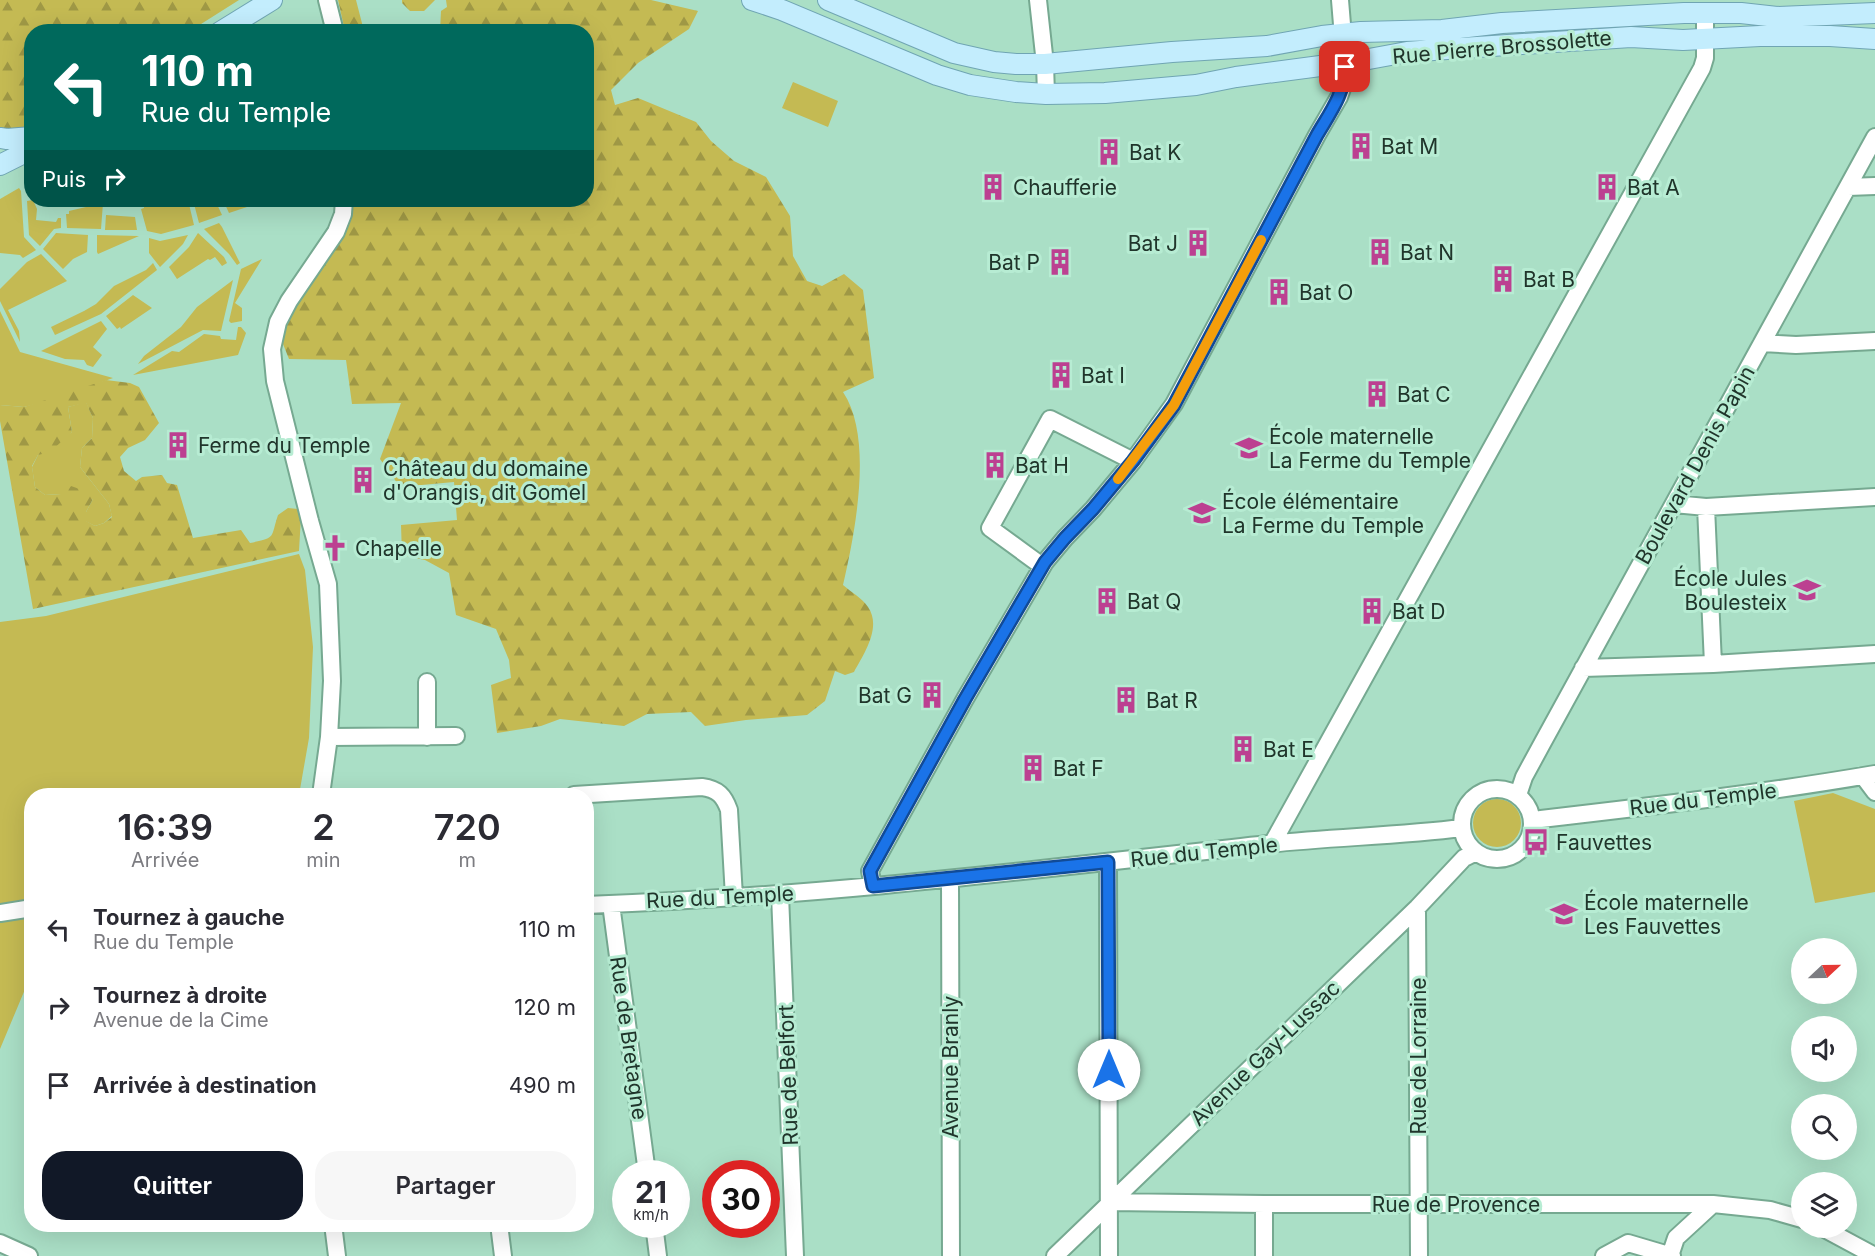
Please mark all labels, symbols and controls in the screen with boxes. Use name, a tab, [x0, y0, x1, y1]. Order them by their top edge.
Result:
street label: Rue Pierre Brossolette	[1391, 25, 1613, 69]
pin	[1319, 41, 1370, 92]
text: 110 m	[141, 45, 254, 96]
icon: left	[42, 48, 120, 126]
icon: arrive	[1328, 50, 1361, 83]
text: Rue du Temple	[141, 96, 331, 129]
building icon: Bat M	[1346, 131, 1376, 161]
place label: Bat M	[1381, 134, 1438, 159]
building icon: Bat K	[1094, 137, 1124, 167]
place label: Bat K	[1129, 140, 1181, 165]
icon: right	[98, 162, 131, 195]
text: Puis	[42, 166, 86, 192]
building icon: Chaufferie	[978, 172, 1008, 202]
building icon: Bat A	[1592, 172, 1622, 202]
place label: Chaufferie	[1013, 175, 1117, 200]
place label: Bat A	[1627, 175, 1680, 200]
building icon: Bat J	[1183, 228, 1213, 258]
place label: Bat J	[1128, 231, 1178, 256]
building icon: Bat N	[1365, 237, 1395, 267]
place label: Bat N	[1400, 240, 1454, 265]
building icon: Bat P	[1045, 247, 1075, 277]
place label: Bat P	[988, 250, 1040, 275]
building icon: Bat B	[1488, 264, 1518, 294]
place label: Bat B	[1523, 267, 1575, 292]
building icon: Bat O	[1264, 277, 1294, 307]
place label: Bat O	[1299, 280, 1353, 305]
building icon: Bat I	[1046, 360, 1076, 390]
street label: Boulevard Denis Papin	[1630, 361, 1760, 569]
place label: Bat I	[1081, 363, 1125, 388]
building icon: Bat C	[1362, 379, 1392, 409]
place label: Bat C	[1397, 382, 1451, 407]
place label: École maternelle La Ferme du Temple	[1269, 423, 1471, 473]
building icon: Ferme du Temple	[163, 430, 193, 460]
place label: Ferme du Temple	[198, 433, 371, 458]
school or university icon: École maternelle La Ferme du Temple	[1234, 433, 1264, 463]
building icon: Bat H	[980, 450, 1010, 480]
place label: Bat H	[1015, 453, 1069, 478]
place label: Château du domaine d'Orangis, dit Gomel	[383, 456, 588, 505]
building icon: Château du domaine d'Orangis, dit Gomel	[348, 465, 378, 495]
place label: École élémentaire La Ferme du Temple	[1222, 488, 1424, 538]
school or university icon: École élémentaire La Ferme du Temple	[1187, 498, 1217, 528]
church icon: Chapelle	[320, 533, 350, 563]
place label: Chapelle	[355, 536, 442, 561]
place label: École Jules Boulesteix	[1674, 565, 1787, 615]
school or university icon: École Jules Boulesteix	[1792, 575, 1822, 605]
building icon: Bat Q	[1092, 586, 1122, 616]
place label: Bat Q	[1127, 589, 1181, 614]
building icon: Bat D	[1357, 596, 1387, 626]
place label: Bat D	[1392, 599, 1445, 624]
building icon: Bat G	[917, 680, 947, 710]
place label: Bat G	[858, 683, 912, 708]
building icon: Bat R	[1111, 685, 1141, 715]
place label: Bat R	[1146, 688, 1198, 713]
building icon: Bat E	[1228, 734, 1258, 764]
place label: Bat E	[1263, 737, 1314, 762]
building icon: Bat F	[1018, 753, 1048, 783]
place label: Bat F	[1053, 756, 1104, 781]
street label: Rue du Temple	[1628, 778, 1778, 820]
text: 16:39	[117, 805, 213, 849]
text: 2	[312, 805, 335, 849]
text: 720	[434, 805, 501, 849]
bus stop icon: Fauvettes	[1521, 827, 1551, 857]
place label: Fauvettes	[1556, 830, 1652, 855]
street label: Rue du Temple	[1129, 832, 1279, 872]
text: Arrivée	[131, 848, 199, 872]
text: min	[306, 848, 340, 872]
text: m	[458, 848, 476, 872]
street label: Rue du Temple	[645, 881, 795, 913]
place label: École maternelle Les Fauvettes	[1584, 889, 1749, 939]
school or university icon: École maternelle Les Fauvettes	[1549, 899, 1579, 929]
text: Tournez à gauche	[93, 904, 285, 930]
icon: left	[42, 913, 75, 946]
text: 110 m	[519, 916, 576, 942]
text: Rue du Temple	[93, 930, 234, 954]
north arrow	[1791, 938, 1857, 1004]
map controls	[1791, 938, 1857, 1238]
street label: Rue de Bretagne	[605, 955, 653, 1121]
street label: Avenue Gay-Lussac	[1185, 975, 1345, 1131]
street label: Rue de Lorraine	[1406, 977, 1431, 1135]
text: Tournez à droite	[93, 982, 267, 1008]
icon: right	[42, 991, 75, 1024]
text: 120 m	[514, 994, 576, 1020]
street label: Avenue Branly	[938, 996, 963, 1138]
street label: Rue de Belfort	[773, 1004, 803, 1146]
text: Avenue de la Cime	[93, 1008, 269, 1032]
button: sound	[1791, 1016, 1857, 1082]
position arrow	[1077, 1038, 1141, 1102]
icon: arrive	[42, 1069, 75, 1102]
text: Arrivée à destination	[93, 1072, 317, 1098]
text: 490 m	[509, 1072, 576, 1098]
button: search	[1791, 1094, 1857, 1160]
button: Quitter	[42, 1151, 303, 1220]
button: Partager	[315, 1151, 576, 1220]
speed limit sign: 30	[702, 1160, 780, 1238]
button: layers	[1791, 1172, 1857, 1238]
text: 21	[635, 1174, 667, 1210]
street label: Rue de Provence	[1372, 1192, 1540, 1217]
text: km/h	[633, 1205, 669, 1224]

